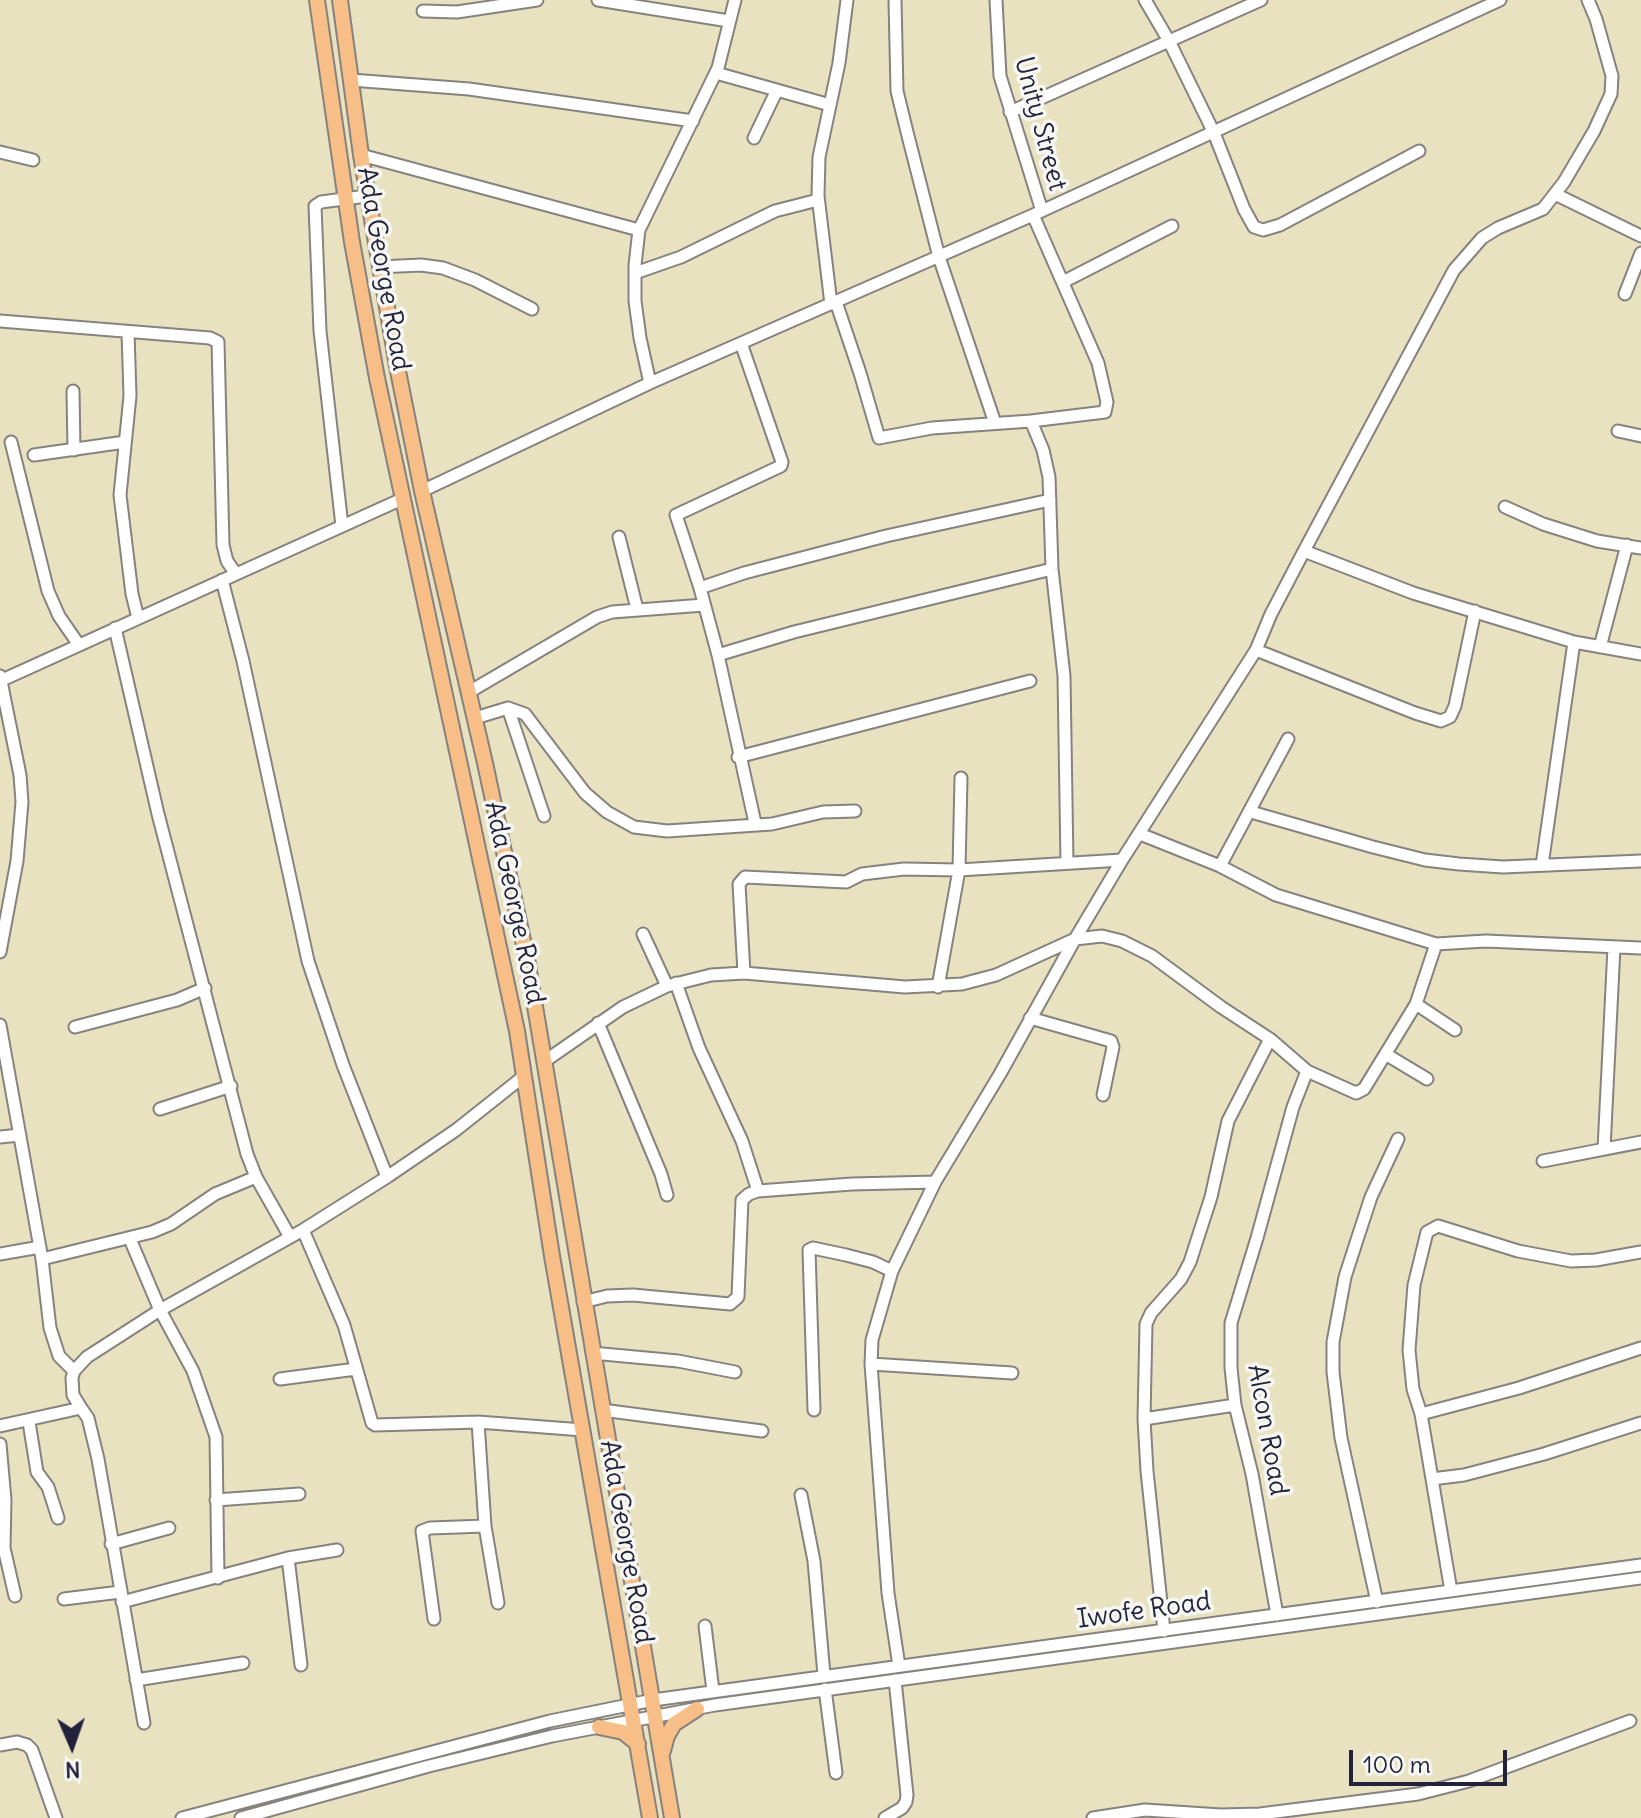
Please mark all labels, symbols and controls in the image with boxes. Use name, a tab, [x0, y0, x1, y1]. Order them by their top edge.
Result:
street label: Unity Street	[1007, 54, 1073, 194]
street label: Ada George Road	[350, 165, 416, 373]
street label: Ada George Road	[477, 799, 551, 1007]
street label: Alcon Road	[1240, 1362, 1294, 1498]
street label: Ada George Road	[593, 1438, 659, 1646]
street label: Iwofe Road	[1075, 1586, 1213, 1636]
north arrow	[32, 1706, 112, 1786]
scale bar	[1353, 1734, 1511, 1784]
text: 100 m	[1363, 1749, 1431, 1779]
text: N	[65, 1756, 81, 1784]

